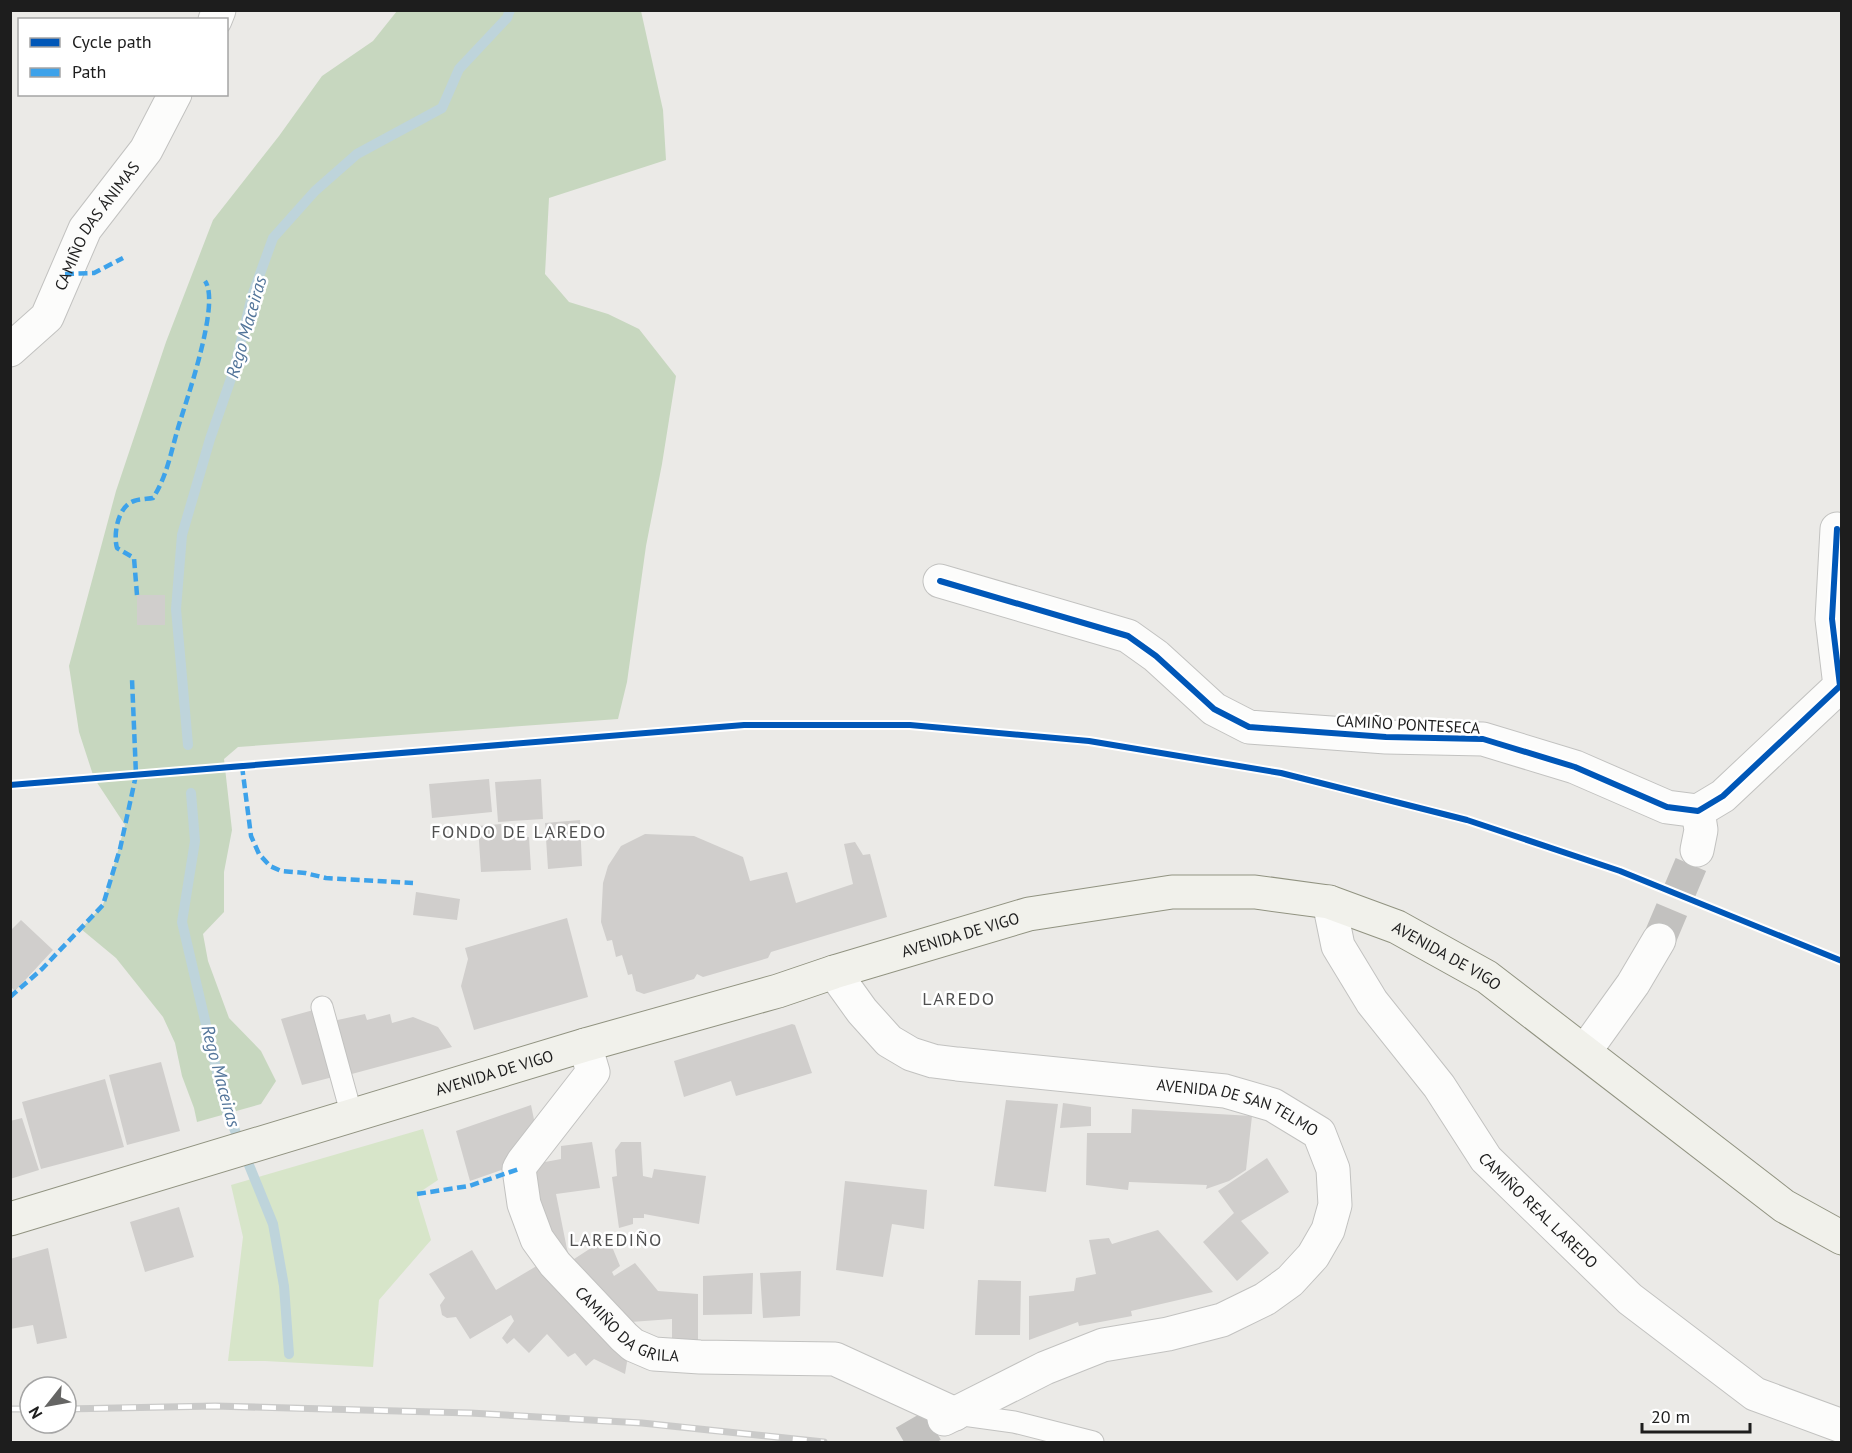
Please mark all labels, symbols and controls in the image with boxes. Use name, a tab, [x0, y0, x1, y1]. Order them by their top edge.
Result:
legend	[18, 18, 228, 96]
text: Cycle path	[72, 30, 152, 53]
text: Path	[72, 60, 106, 83]
street label: CAMIÑO DAS ÁNIMAS	[50, 157, 144, 293]
water label: Rego Maceiras	[220, 273, 272, 381]
street label: CAMIÑO PONTESECA	[1335, 710, 1481, 738]
district label: FONDO DE LAREDO	[431, 820, 607, 843]
street label: AVENIDA DE VIGO	[899, 907, 1022, 961]
street label: AVENIDA DE VIGO	[1389, 916, 1505, 994]
district label: LAREDO	[922, 987, 996, 1010]
water label: Rego Maceiras	[196, 1022, 246, 1130]
street label: AVENIDA DE VIGO	[433, 1045, 556, 1100]
street label: AVENIDA DE SAN TELMO	[1156, 1074, 1322, 1140]
street label: CAMIÑO REAL LAREDO	[1474, 1149, 1602, 1272]
district label: LAREDIÑO	[569, 1228, 663, 1251]
street label: CAMIÑO DA GRILA	[571, 1282, 680, 1366]
north arrow	[18, 1375, 78, 1435]
scale bar	[1642, 1396, 1750, 1434]
text: N	[24, 1403, 46, 1422]
text: 20 m	[1651, 1405, 1690, 1428]

